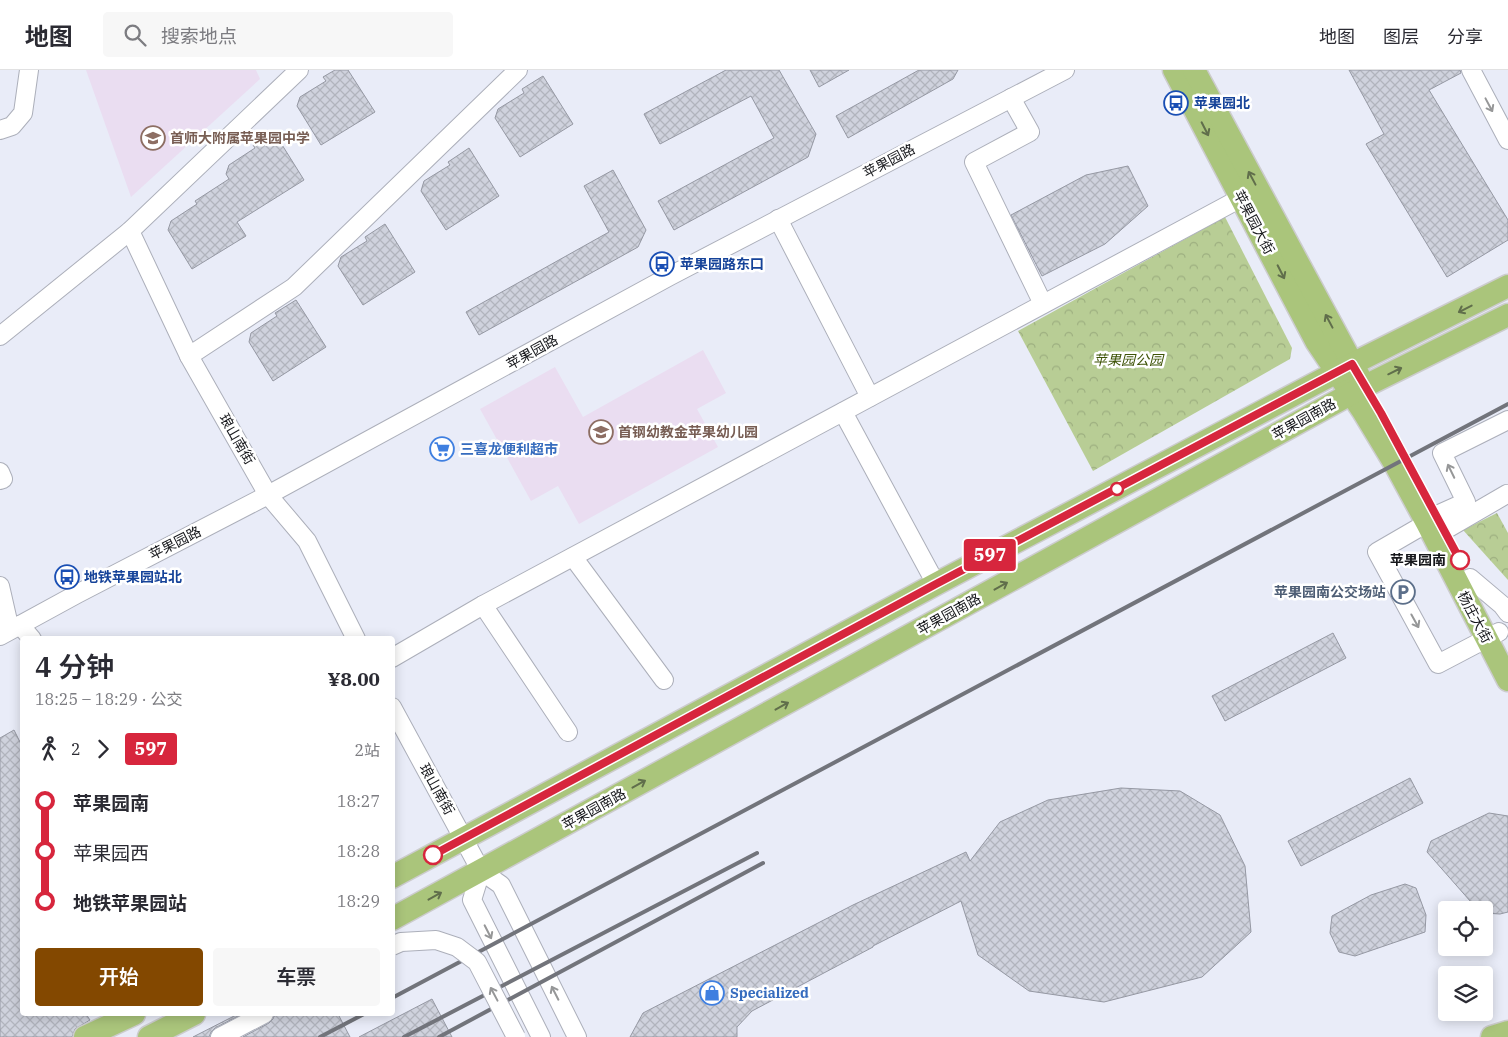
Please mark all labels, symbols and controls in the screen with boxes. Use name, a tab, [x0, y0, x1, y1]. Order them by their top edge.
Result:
search box	[103, 12, 453, 57]
text: 地图	[25, 20, 73, 52]
icon: search	[121, 21, 149, 49]
text: 搜索地点	[161, 24, 237, 48]
text: 地图	[1319, 25, 1355, 48]
text: 图层	[1383, 25, 1419, 48]
text: 分享	[1447, 25, 1483, 48]
bus stop icon: 苹果园北	[1163, 90, 1189, 116]
place label: 苹果园北	[1194, 94, 1250, 112]
one-way arrow	[1485, 97, 1494, 112]
one-way arrow	[1200, 121, 1210, 136]
school or university icon: 首师大附属苹果园中学	[140, 125, 166, 151]
place label: 首师大附属苹果园中学	[170, 129, 310, 147]
street label: 苹果园路	[860, 140, 918, 182]
one-way arrow	[1247, 171, 1256, 186]
street label: 苹果园大街	[1230, 187, 1278, 257]
bus stop icon: 苹果园路东口	[649, 251, 675, 277]
place label: 苹果园路东口	[680, 255, 764, 273]
one-way arrow	[1276, 265, 1286, 280]
one-way arrow	[1457, 304, 1472, 314]
one-way arrow	[1324, 314, 1333, 329]
street label: 苹果园路	[503, 331, 561, 373]
park label: 苹果园公园	[1093, 351, 1165, 369]
one-way arrow	[1387, 366, 1402, 375]
street label: 苹果园南路	[1269, 394, 1339, 444]
street label: 琅山南街	[215, 410, 259, 468]
school or university icon: 首钢幼教金苹果幼儿园	[588, 419, 614, 445]
place label: 首钢幼教金苹果幼儿园	[618, 423, 758, 441]
supermarket icon: 三喜龙便利超市	[429, 436, 455, 462]
place label: 三喜龙便利超市	[460, 440, 558, 458]
one-way arrow	[1446, 464, 1455, 479]
unlabelled marker	[1110, 482, 1124, 496]
street label: 苹果园路	[146, 522, 204, 564]
line badge: 597	[961, 539, 1019, 571]
text: 597	[974, 543, 1006, 566]
marker: 苹果园南	[1450, 550, 1470, 570]
place label: 苹果园南	[1390, 551, 1446, 569]
bus stop icon: 地铁苹果园站北	[54, 564, 80, 590]
place label: 地铁苹果园站北	[84, 568, 182, 586]
parking icon: 苹果园南公交场站	[1390, 579, 1416, 605]
one-way arrow	[993, 580, 1008, 590]
place label: 苹果园南公交场站	[1274, 583, 1386, 601]
street label: 杨庄大街	[1454, 588, 1496, 646]
street label: 苹果园南路	[914, 589, 984, 639]
one-way arrow	[1411, 613, 1420, 628]
text: 4 分钟	[35, 648, 114, 685]
text: ¥8.00	[327, 667, 380, 691]
text: 18:25 – 18:29 · 公交	[35, 689, 182, 709]
one-way arrow	[774, 701, 789, 711]
icon: walk	[35, 735, 63, 763]
icon: forward	[89, 735, 117, 763]
text: 597	[135, 737, 167, 760]
text: 2	[71, 739, 81, 759]
text: 2站	[354, 740, 380, 760]
street label: 琅山南街	[416, 760, 458, 818]
one-way arrow	[632, 779, 647, 789]
street label: 苹果园南路	[559, 784, 629, 834]
text: 苹果园南	[73, 791, 149, 815]
text: 18:27	[337, 791, 380, 811]
text: 苹果园西	[73, 841, 149, 865]
text: 18:28	[337, 841, 380, 861]
unlabelled marker	[423, 845, 443, 865]
text: 地铁苹果园站	[73, 891, 187, 915]
text: 18:29	[337, 891, 380, 911]
one-way arrow	[428, 891, 443, 901]
map controls	[1438, 901, 1493, 1021]
button: locate	[1438, 901, 1493, 956]
one-way arrow	[483, 924, 493, 939]
button: 开始	[35, 948, 203, 1006]
button: 车票	[213, 948, 380, 1006]
button: layers	[1438, 966, 1493, 1021]
shop icon: Specialized	[699, 980, 725, 1006]
place label: Specialized	[730, 984, 809, 1002]
one-way arrow	[549, 986, 559, 1001]
one-way arrow	[489, 987, 498, 1002]

